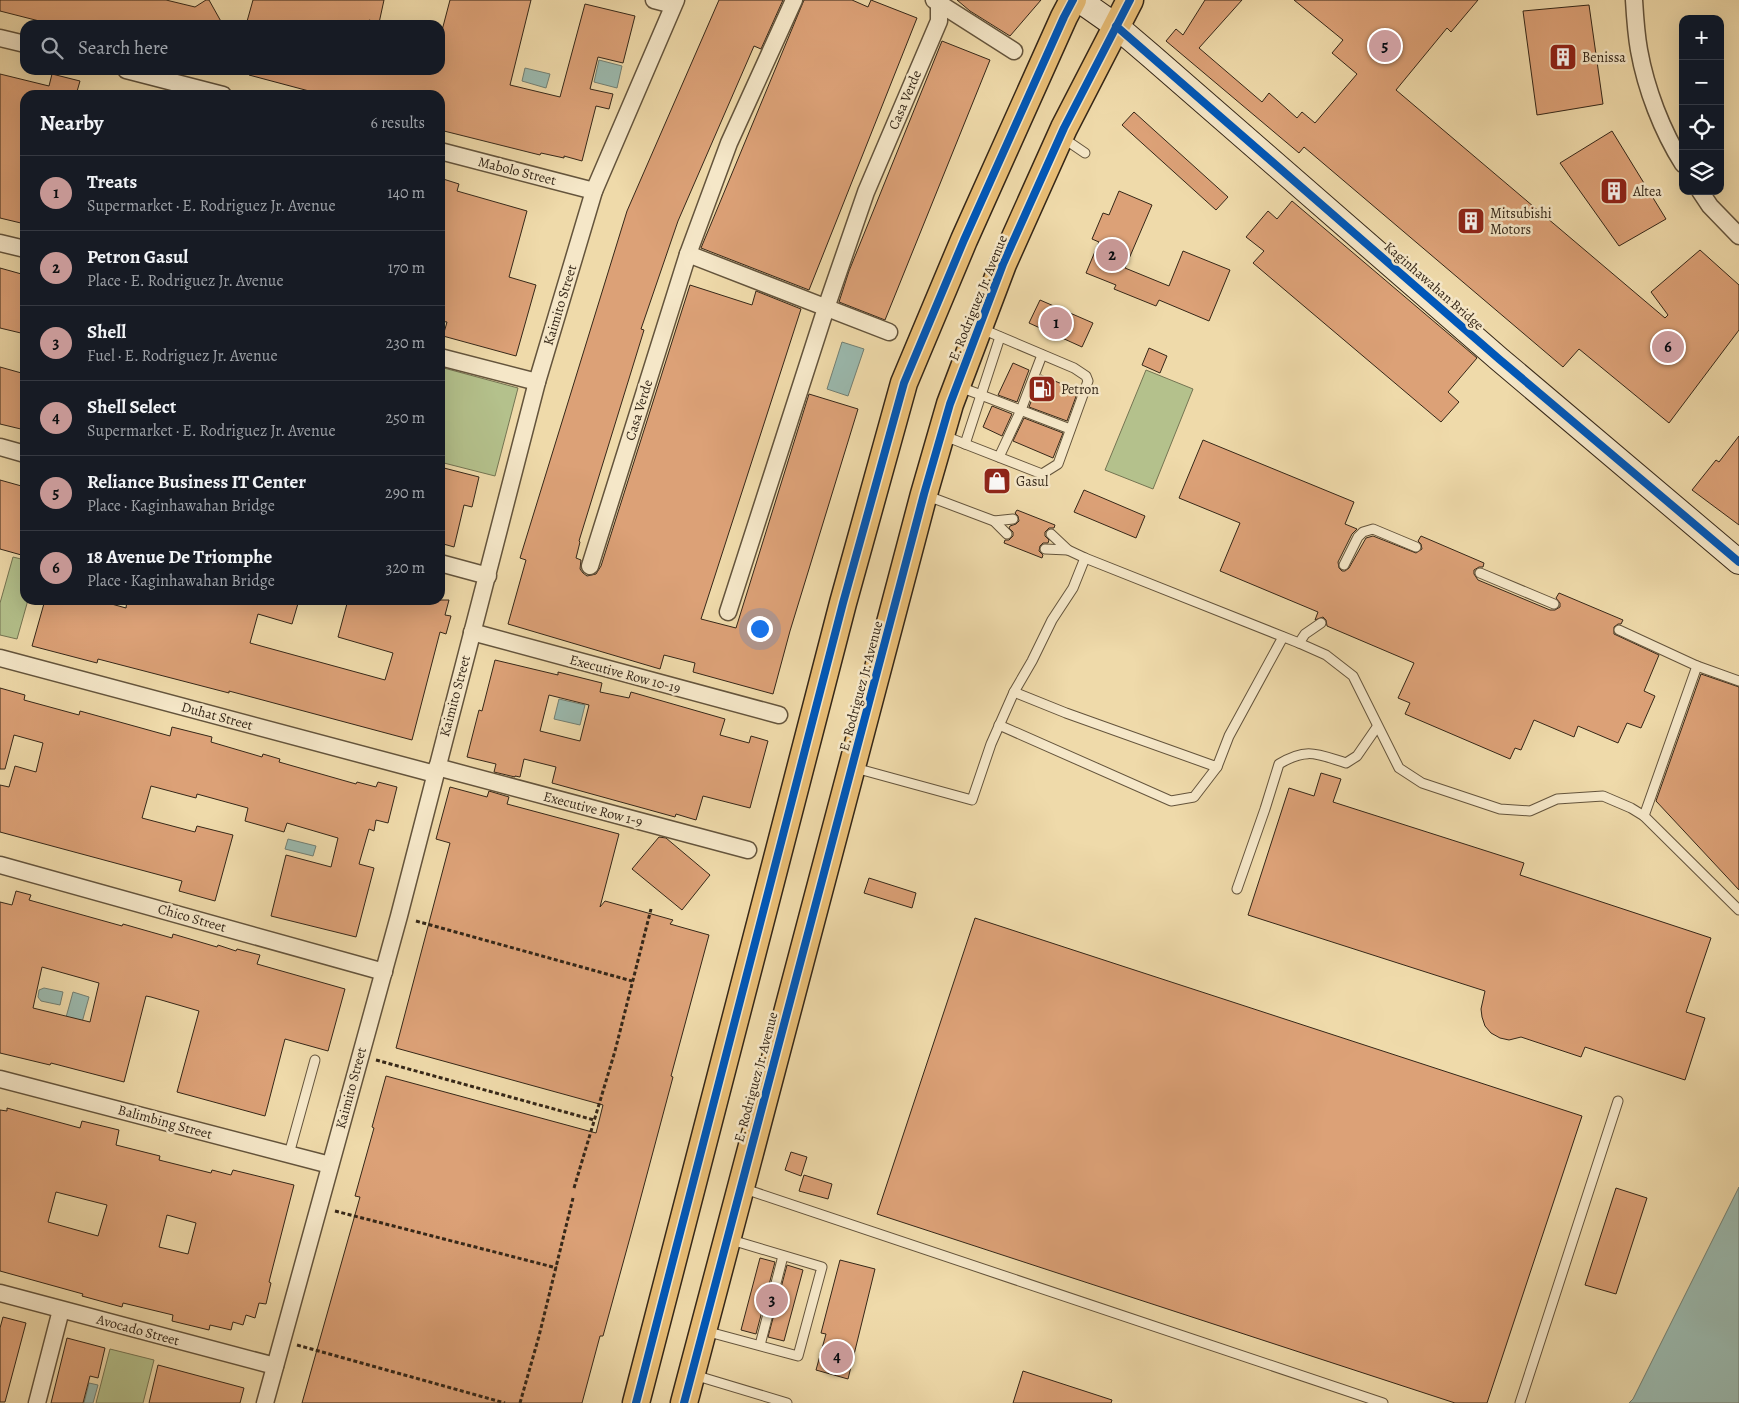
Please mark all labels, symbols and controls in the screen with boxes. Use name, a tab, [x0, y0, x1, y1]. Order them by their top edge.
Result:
map controls	[1679, 15, 1724, 195]
button: +	[1679, 15, 1724, 60]
search box	[20, 20, 445, 75]
pin: 5	[1369, 27, 1401, 65]
icon: search	[38, 34, 66, 62]
text: Search here	[78, 35, 168, 61]
building icon: Benissa	[1548, 42, 1578, 72]
place label: Benissa	[1582, 48, 1626, 67]
button: −	[1679, 60, 1724, 105]
street label: Casa Verde	[884, 67, 926, 133]
button: locate	[1679, 105, 1724, 150]
text: Nearby	[40, 109, 103, 137]
text: 6 results	[371, 112, 425, 134]
button: layers	[1679, 150, 1724, 195]
street label: Mabolo Street	[476, 152, 558, 190]
text: Treats	[87, 169, 137, 195]
building icon: Altea	[1599, 176, 1629, 206]
text: 1	[53, 182, 59, 204]
text: 140 m	[387, 182, 425, 204]
place label: Altea	[1632, 182, 1662, 201]
text: Supermarket · E. Rodriguez Jr. Avenue	[87, 195, 336, 217]
place label: Mitsubishi Motors	[1490, 204, 1552, 239]
building icon: Mitsubishi Motors	[1456, 206, 1486, 236]
street label: E. Rodriguez Jr. Avenue	[944, 232, 1012, 364]
pin: 2	[1096, 236, 1128, 274]
street label: Kaginhawahan Bridge	[1380, 237, 1488, 335]
text: Petron Gasul	[87, 244, 188, 270]
text: 2	[52, 257, 60, 279]
text: 170 m	[388, 257, 425, 279]
street label: Kaimito Street	[539, 262, 581, 348]
text: Place · E. Rodriguez Jr. Avenue	[87, 270, 284, 292]
pin: 1	[1040, 304, 1072, 342]
text: Shell	[87, 319, 126, 345]
pin: 6	[1652, 328, 1684, 366]
text: 3	[53, 332, 59, 354]
text: 230 m	[386, 332, 425, 354]
text: Fuel · E. Rodriguez Jr. Avenue	[87, 345, 278, 367]
fuel station icon: Petron	[1027, 374, 1057, 404]
street label: Casa Verde	[621, 377, 657, 443]
place label: Petron	[1061, 380, 1099, 399]
text: Shell Select	[87, 394, 176, 420]
text: 4	[52, 407, 60, 429]
text: 250 m	[386, 407, 425, 429]
text: Supermarket · E. Rodriguez Jr. Avenue	[87, 420, 336, 442]
shop icon: Gasul	[982, 466, 1012, 496]
text: Reliance Business IT Center	[87, 469, 306, 495]
place label: Gasul	[1016, 472, 1049, 491]
text: 5	[53, 482, 59, 504]
text: 290 m	[385, 482, 425, 504]
text: Place · Kaginhawahan Bridge	[87, 495, 275, 517]
text: 18 Avenue De Triomphe	[87, 544, 272, 570]
text: 6	[52, 557, 60, 579]
text: 320 m	[386, 557, 425, 579]
text: Place · Kaginhawahan Bridge	[87, 570, 275, 592]
your location	[747, 616, 773, 642]
street label: E. Rodriguez Jr. Avenue	[834, 619, 888, 753]
street label: Executive Row 10-19	[567, 650, 683, 698]
street label: Kaimito Street	[435, 653, 475, 739]
street label: Duhat Street	[179, 697, 255, 735]
street label: Executive Row 1-9	[541, 787, 645, 831]
street label: Chico Street	[156, 899, 229, 937]
street label: E. Rodriguez Jr. Avenue	[729, 1010, 783, 1144]
street label: Kaimito Street	[331, 1045, 371, 1131]
street label: Balimbing Street	[116, 1100, 215, 1144]
pin: 3	[756, 1281, 788, 1319]
street label: Avocado Street	[94, 1310, 182, 1350]
pin: 4	[821, 1338, 853, 1376]

